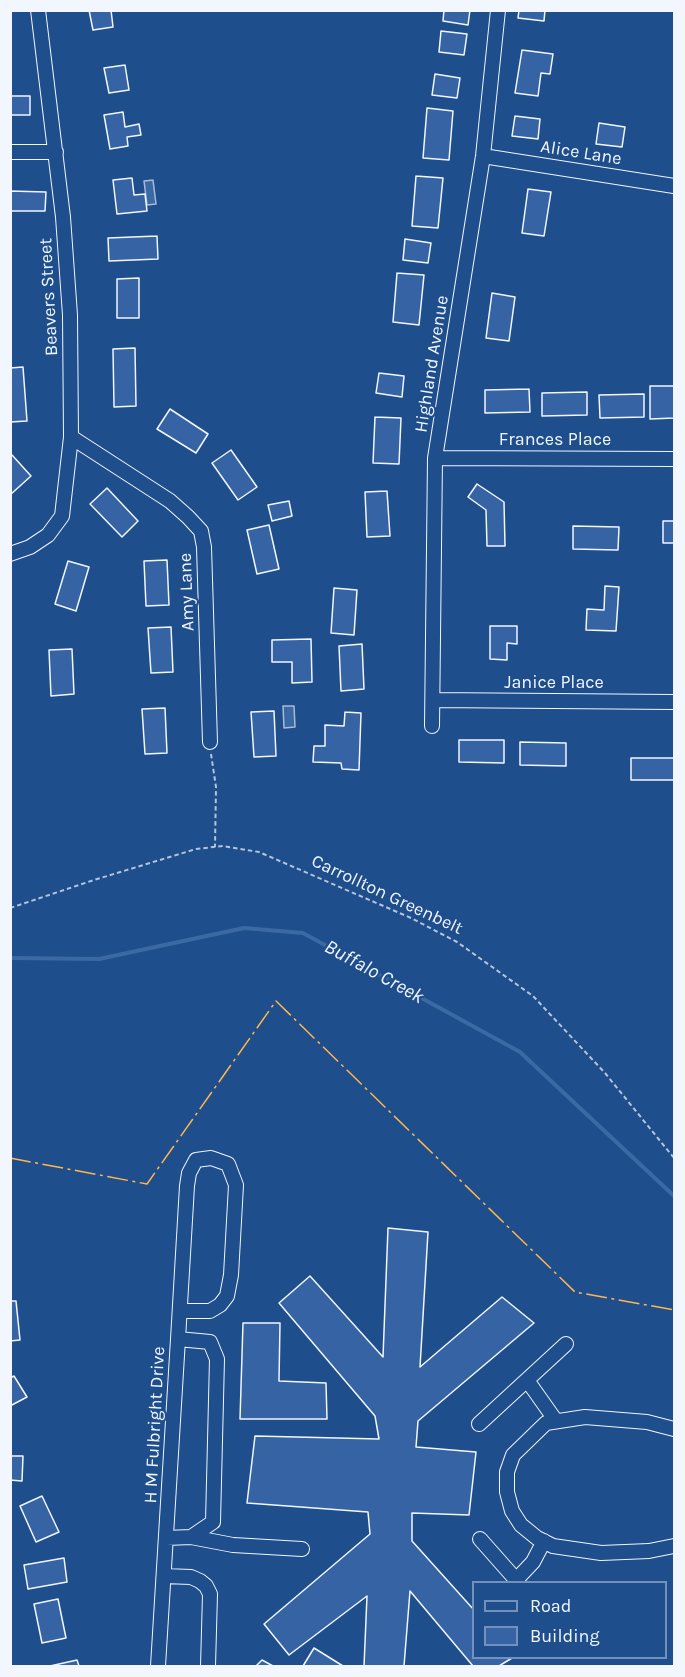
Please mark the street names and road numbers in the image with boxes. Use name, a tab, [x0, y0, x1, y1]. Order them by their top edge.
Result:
street label: Alice Lane	[539, 136, 623, 170]
street label: Beavers Street	[35, 237, 63, 357]
street label: Highland Avenue	[411, 294, 453, 434]
street label: Frances Place	[499, 429, 611, 451]
street label: Amy Lane	[175, 553, 199, 631]
street label: Janice Place	[504, 672, 604, 694]
street label: Carrollton Greenbelt	[308, 850, 466, 940]
street label: H M Fulbright Drive	[140, 1346, 170, 1504]

